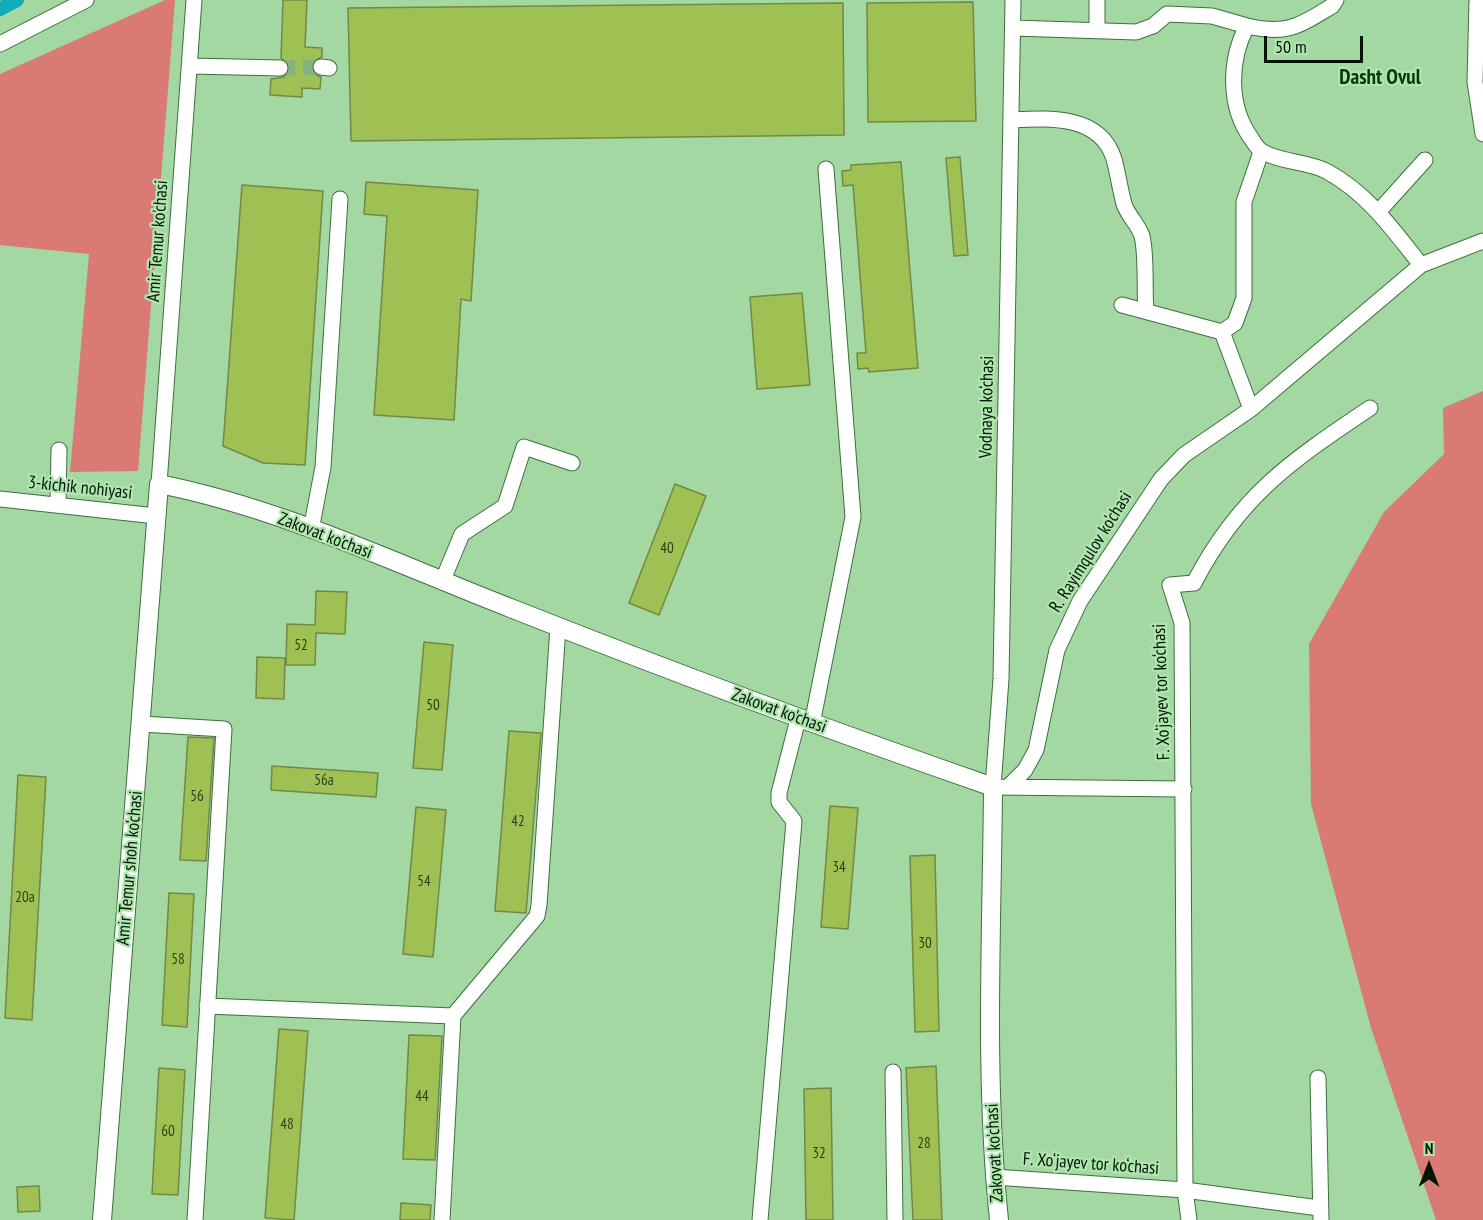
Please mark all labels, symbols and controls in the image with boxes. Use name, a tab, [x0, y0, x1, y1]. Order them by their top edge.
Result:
scale bar	[1267, 24, 1366, 62]
text: 50 m	[1275, 35, 1307, 58]
district label: Dasht Оvul	[1339, 65, 1421, 91]
street label: Amir Temur ko'chasi	[143, 179, 173, 303]
street label: Vodnaya ko‘chasi	[975, 356, 999, 458]
street label: 3-kichik nohiyasi	[27, 472, 133, 504]
street label: R. Rayimqulov ko‘chasi	[1045, 487, 1137, 617]
street label: Zakovat ko'chasi	[275, 508, 375, 564]
house number: 40	[660, 540, 674, 558]
street label: F. Xo‘jayev tor ko‘chasi	[1149, 623, 1175, 761]
house number: 52	[294, 637, 308, 655]
street label: Zakovat ko'chasi	[729, 684, 829, 738]
house number: 50	[426, 697, 440, 715]
house number: 56a	[314, 772, 334, 790]
house number: 56	[190, 788, 204, 806]
street label: Amir Temur shoh ko‘chasi	[112, 790, 148, 946]
house number: 42	[511, 813, 525, 831]
house number: 34	[832, 859, 846, 877]
house number: 54	[417, 873, 431, 891]
house number: 20a	[15, 889, 35, 907]
house number: 30	[918, 935, 932, 953]
house number: 58	[171, 951, 185, 969]
house number: 44	[415, 1088, 429, 1106]
street label: Zakovat ko'chasi	[982, 1103, 1008, 1203]
house number: 48	[280, 1116, 294, 1134]
house number: 60	[161, 1123, 175, 1141]
house number: 28	[917, 1135, 931, 1153]
north arrow	[1399, 1136, 1459, 1196]
text: N	[1425, 1138, 1433, 1158]
house number: 32	[812, 1145, 826, 1163]
street label: F. Xo‘jayev tor ko‘chasi	[1022, 1148, 1160, 1180]

